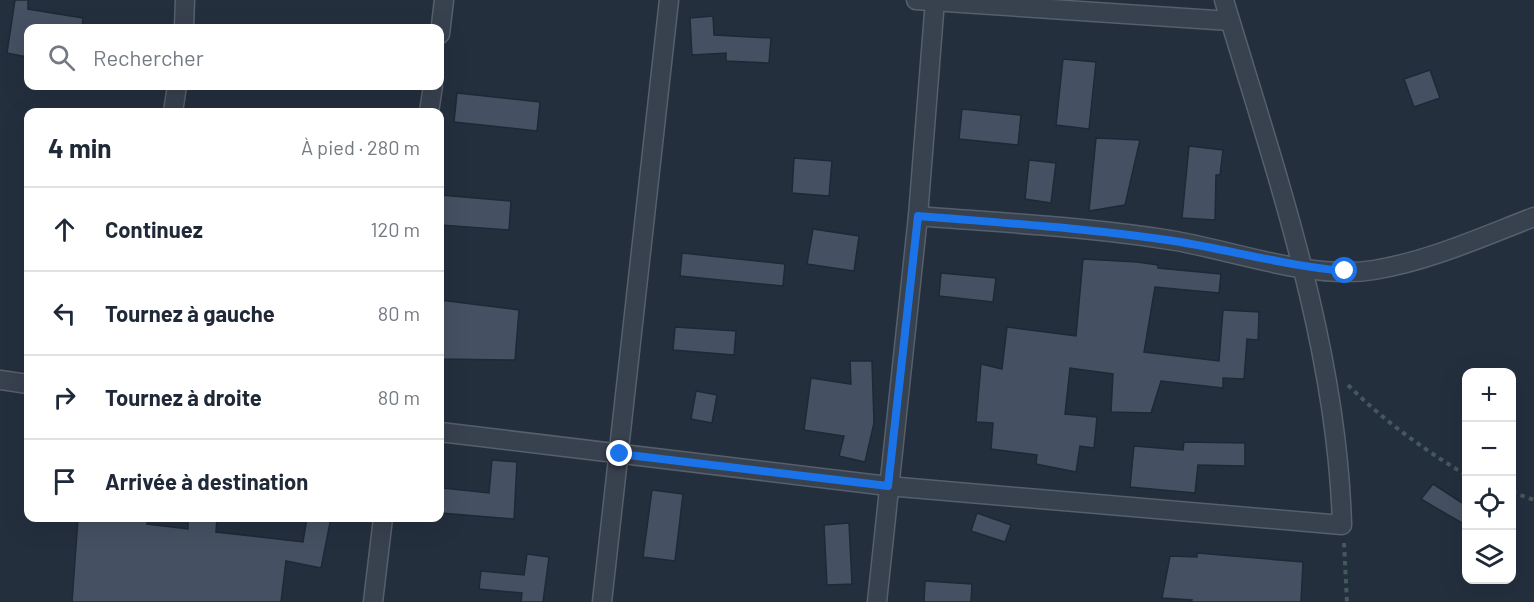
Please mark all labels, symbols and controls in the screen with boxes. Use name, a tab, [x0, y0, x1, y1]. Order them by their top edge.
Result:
search box	[24, 24, 444, 90]
icon: search	[45, 41, 78, 74]
text: Rechercher	[93, 44, 204, 70]
text: 4 min	[48, 132, 112, 163]
text: À pied · 280 m	[301, 135, 420, 159]
icon: ahead	[48, 213, 81, 246]
text: Continuez	[105, 216, 203, 242]
text: 120 m	[370, 217, 420, 241]
route start	[1331, 257, 1357, 283]
icon: left	[48, 297, 81, 330]
text: Tournez à gauche	[105, 300, 275, 326]
text: 80 m	[378, 301, 420, 325]
map controls	[1462, 368, 1516, 584]
button: +	[1462, 368, 1516, 422]
icon: right	[48, 381, 81, 414]
text: Tournez à droite	[105, 384, 262, 410]
text: 80 m	[378, 385, 420, 409]
button: −	[1462, 422, 1516, 476]
route end	[606, 440, 632, 466]
icon: arrive	[48, 465, 81, 498]
text: Arrivée à destination	[105, 468, 308, 494]
button: locate	[1462, 476, 1516, 530]
button: layers	[1462, 530, 1516, 584]

